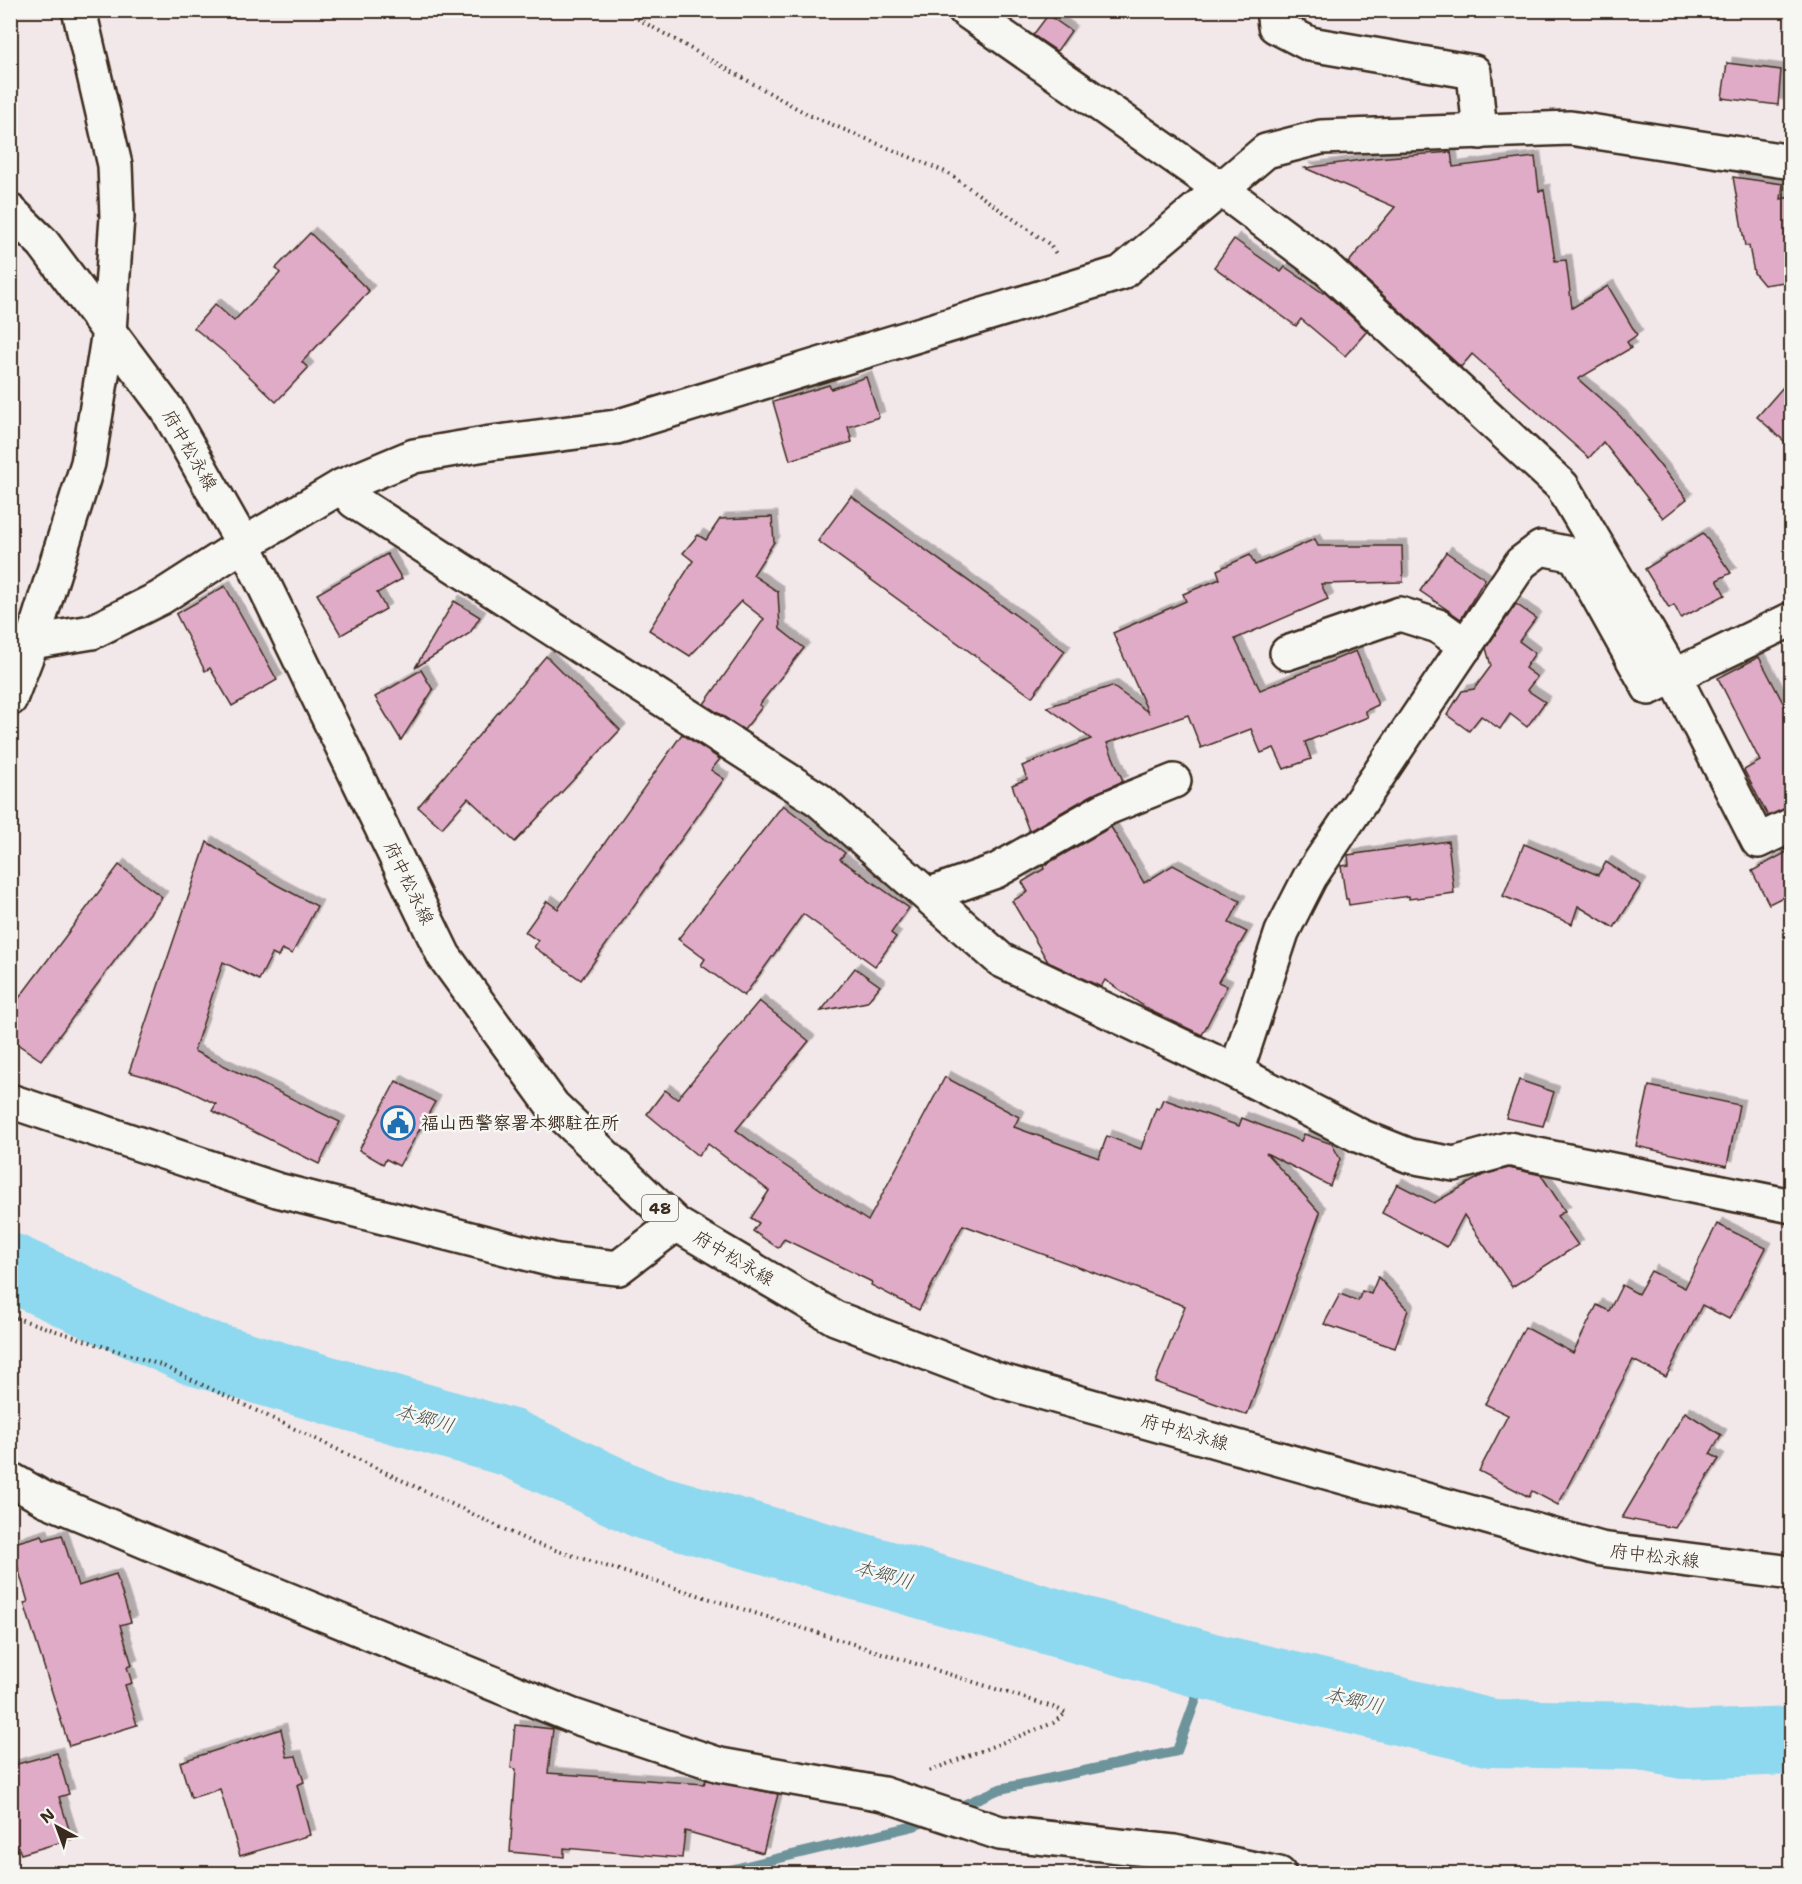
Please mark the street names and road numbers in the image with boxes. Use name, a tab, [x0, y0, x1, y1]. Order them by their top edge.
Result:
street label: 府中松永線	[157, 405, 223, 495]
street label: 府中松永線	[378, 837, 440, 929]
road number: 48	[642, 1195, 678, 1221]
street label: 府中松永線	[689, 1225, 779, 1291]
street label: 府中松永線	[1138, 1408, 1232, 1456]
street label: 府中松永線	[1609, 1539, 1701, 1573]

